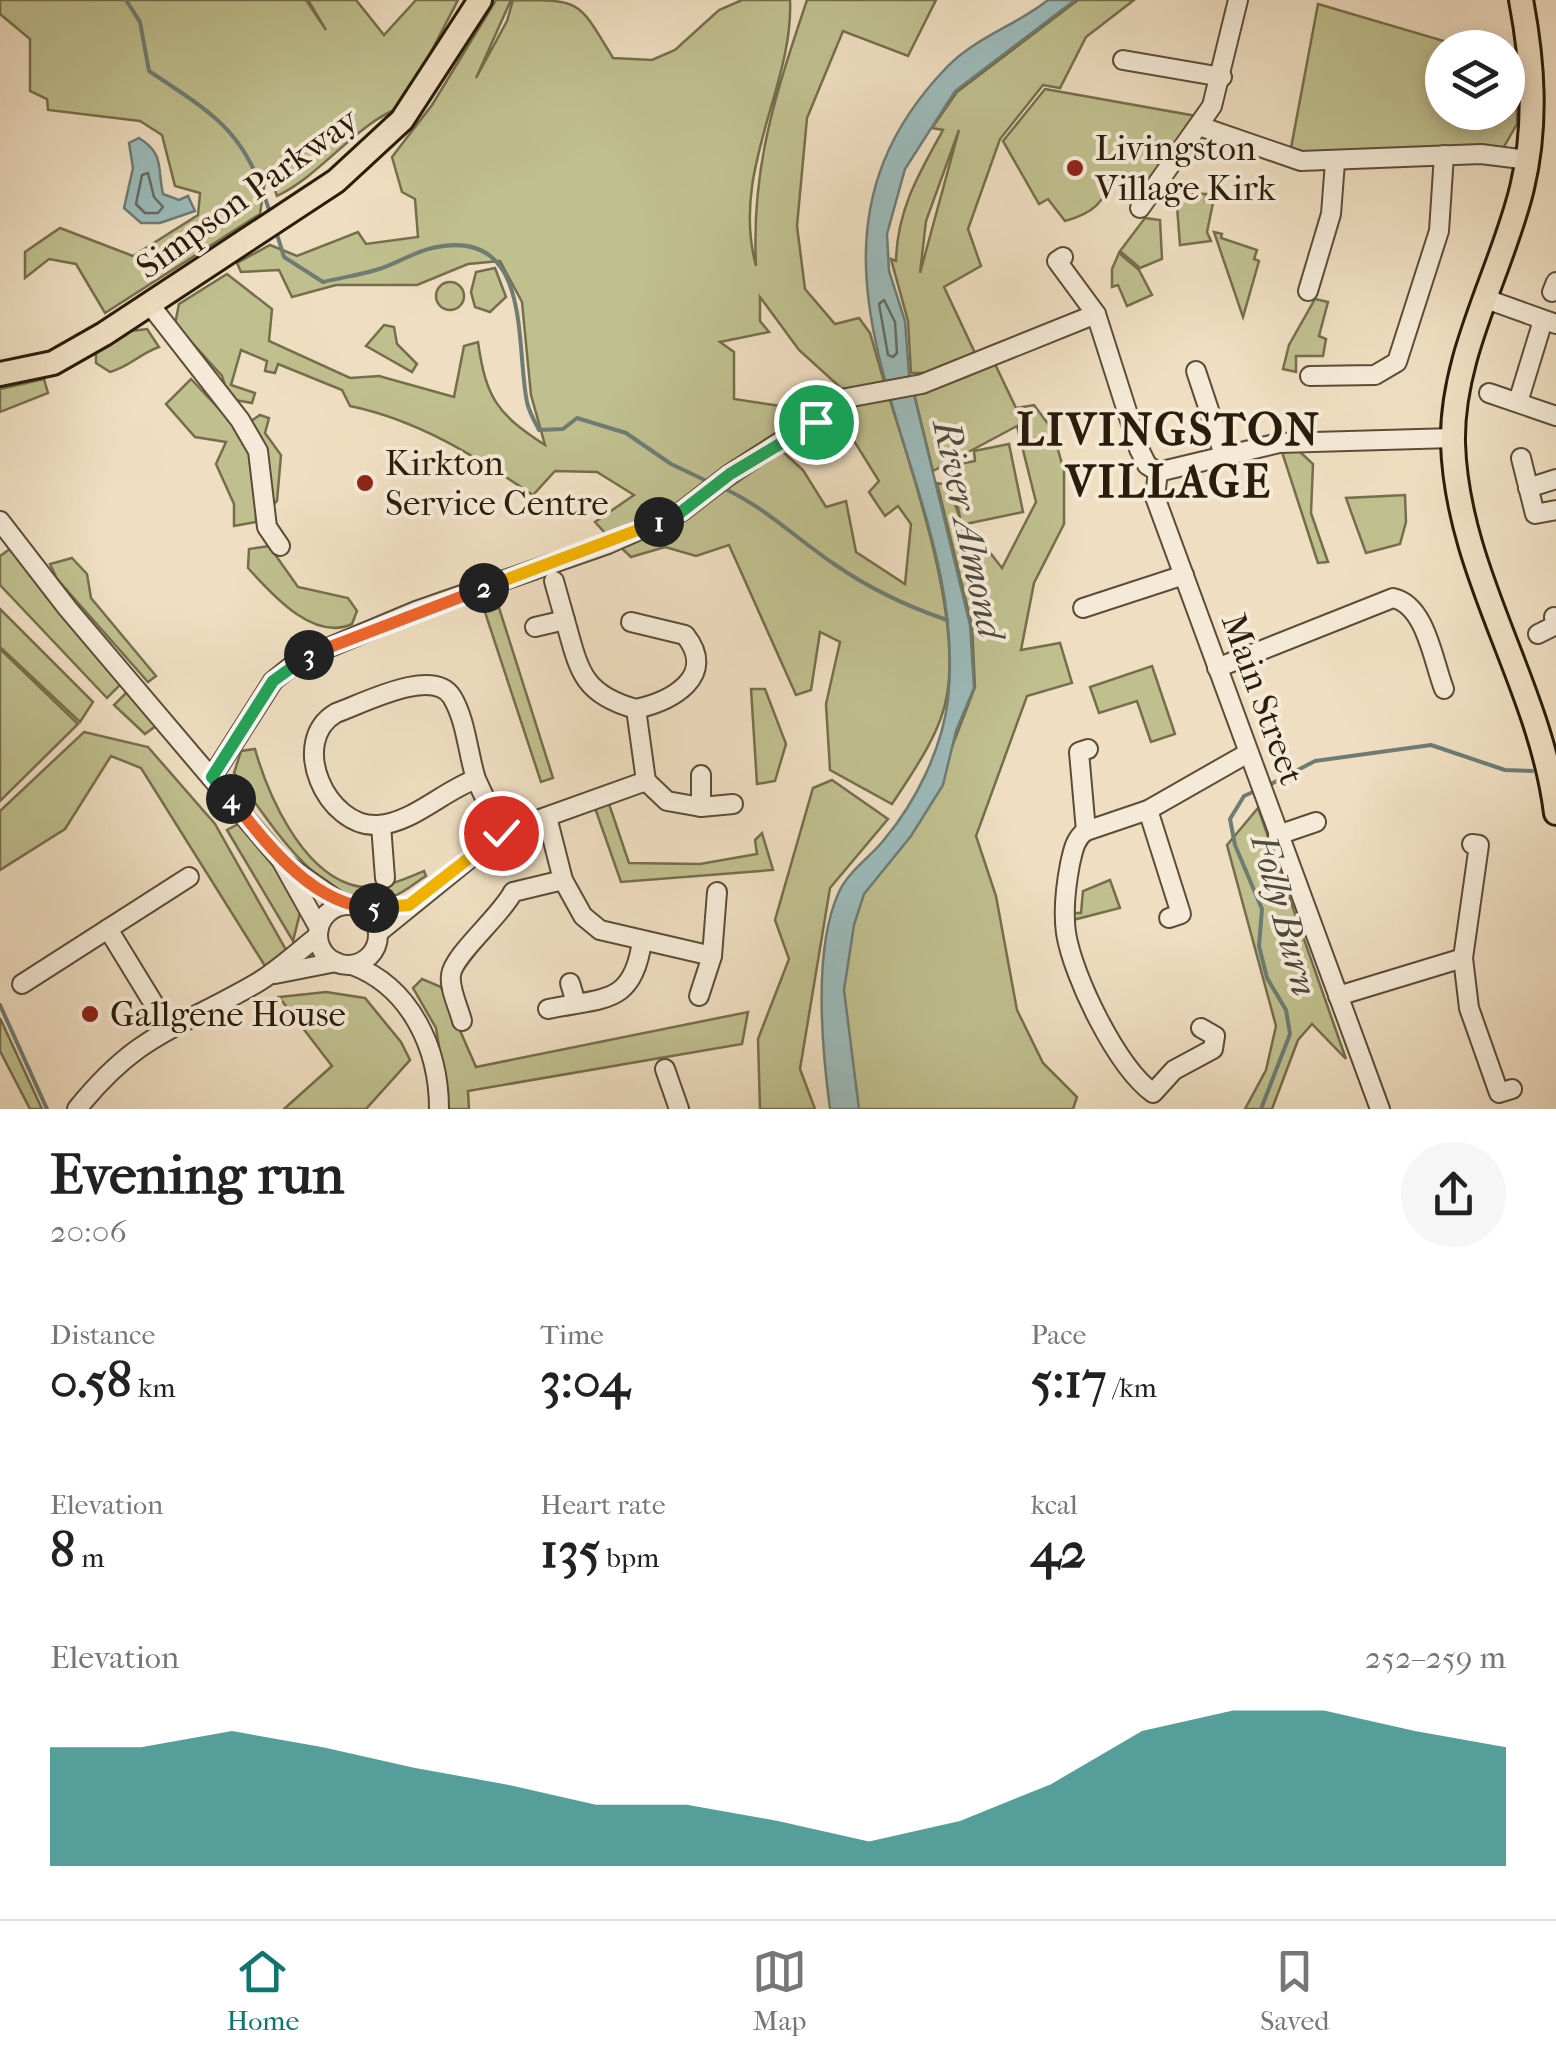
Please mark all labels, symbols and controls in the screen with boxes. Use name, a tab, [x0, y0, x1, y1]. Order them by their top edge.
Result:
map controls	[1425, 30, 1525, 130]
button: layers	[1425, 30, 1525, 130]
street label: Simpson Parkway	[128, 98, 367, 288]
place label: Livingston Village Kirk	[1094, 128, 1276, 209]
marker: Livingston Village Kirk	[1064, 157, 1086, 179]
pin	[774, 380, 859, 465]
icon: arrive	[789, 395, 844, 450]
district label: LIVINGSTON VILLAGE	[1017, 404, 1321, 509]
water label: River Almond	[923, 413, 1015, 647]
place label: Kirkton Service Centre	[385, 443, 609, 524]
marker: Kirkton Service Centre	[354, 472, 376, 494]
pin: 1	[634, 497, 684, 547]
text: 1	[654, 505, 664, 538]
pin: 2	[459, 563, 509, 613]
text: 2	[477, 571, 491, 604]
street label: Main Street	[1213, 608, 1313, 791]
pin: 3	[284, 630, 334, 680]
text: 3	[303, 638, 315, 671]
pin: 4	[206, 774, 256, 824]
text: 4	[223, 782, 239, 815]
pin	[459, 791, 544, 876]
icon: check	[474, 806, 529, 861]
water label: Folly Burn	[1241, 827, 1328, 1001]
pin: 5	[349, 883, 399, 933]
text: 5	[368, 891, 380, 924]
place label: Gallgene House	[110, 994, 346, 1035]
marker: Gallgene House	[79, 1003, 101, 1025]
button: share	[1401, 1142, 1506, 1247]
text: Evening run	[50, 1143, 344, 1207]
text: 20:06	[50, 1213, 127, 1250]
text: Distance	[50, 1318, 155, 1351]
text: Time	[540, 1318, 604, 1351]
text: Pace	[1031, 1318, 1086, 1351]
text: 0.58	[50, 1351, 132, 1410]
text: 3:04	[540, 1351, 630, 1410]
text: 5:17	[1031, 1351, 1106, 1410]
text: km	[132, 1371, 176, 1404]
text: /km	[1106, 1371, 1157, 1404]
text: Elevation	[50, 1488, 163, 1521]
text: Heart rate	[540, 1488, 666, 1521]
text: kcal	[1031, 1488, 1078, 1521]
text: 8	[50, 1521, 75, 1580]
text: 135	[540, 1521, 600, 1580]
text: 42	[1031, 1521, 1086, 1580]
text: m	[75, 1541, 104, 1574]
text: bpm	[600, 1541, 659, 1574]
text: Elevation	[50, 1639, 179, 1676]
text: 252–259 m	[1365, 1639, 1506, 1676]
tab: Home	[226, 1944, 299, 2037]
tab: Map	[752, 1944, 807, 2037]
tab: Saved	[1260, 1944, 1330, 2037]

